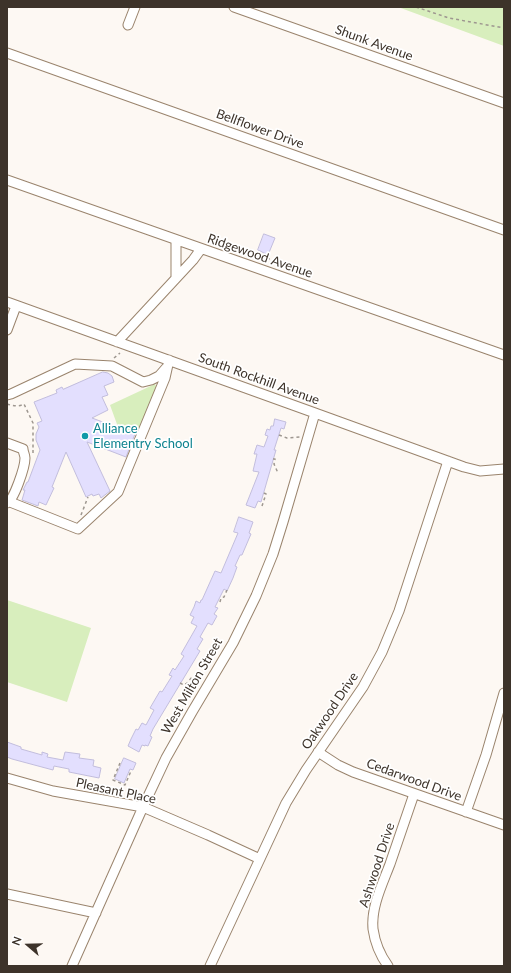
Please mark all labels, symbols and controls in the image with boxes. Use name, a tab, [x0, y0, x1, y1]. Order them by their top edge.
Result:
street label: Shunk Avenue	[333, 22, 415, 64]
street label: Bellflower Drive	[214, 106, 306, 152]
street label: Ridgewood Avenue	[205, 231, 315, 281]
street label: South Rockhill Avenue	[196, 350, 322, 408]
place label: Alliance Elementry School	[93, 421, 193, 452]
marker: Alliance Elementry School	[80, 431, 90, 441]
street label: West Milton Street	[158, 635, 226, 737]
street label: Oakwood Drive	[298, 669, 362, 753]
street label: Cedarwood Drive	[364, 756, 464, 804]
street label: Pleasant Place	[74, 775, 158, 807]
street label: Ashwood Drive	[356, 821, 398, 909]
north arrow	[8, 925, 48, 965]
text: N	[9, 935, 24, 947]

